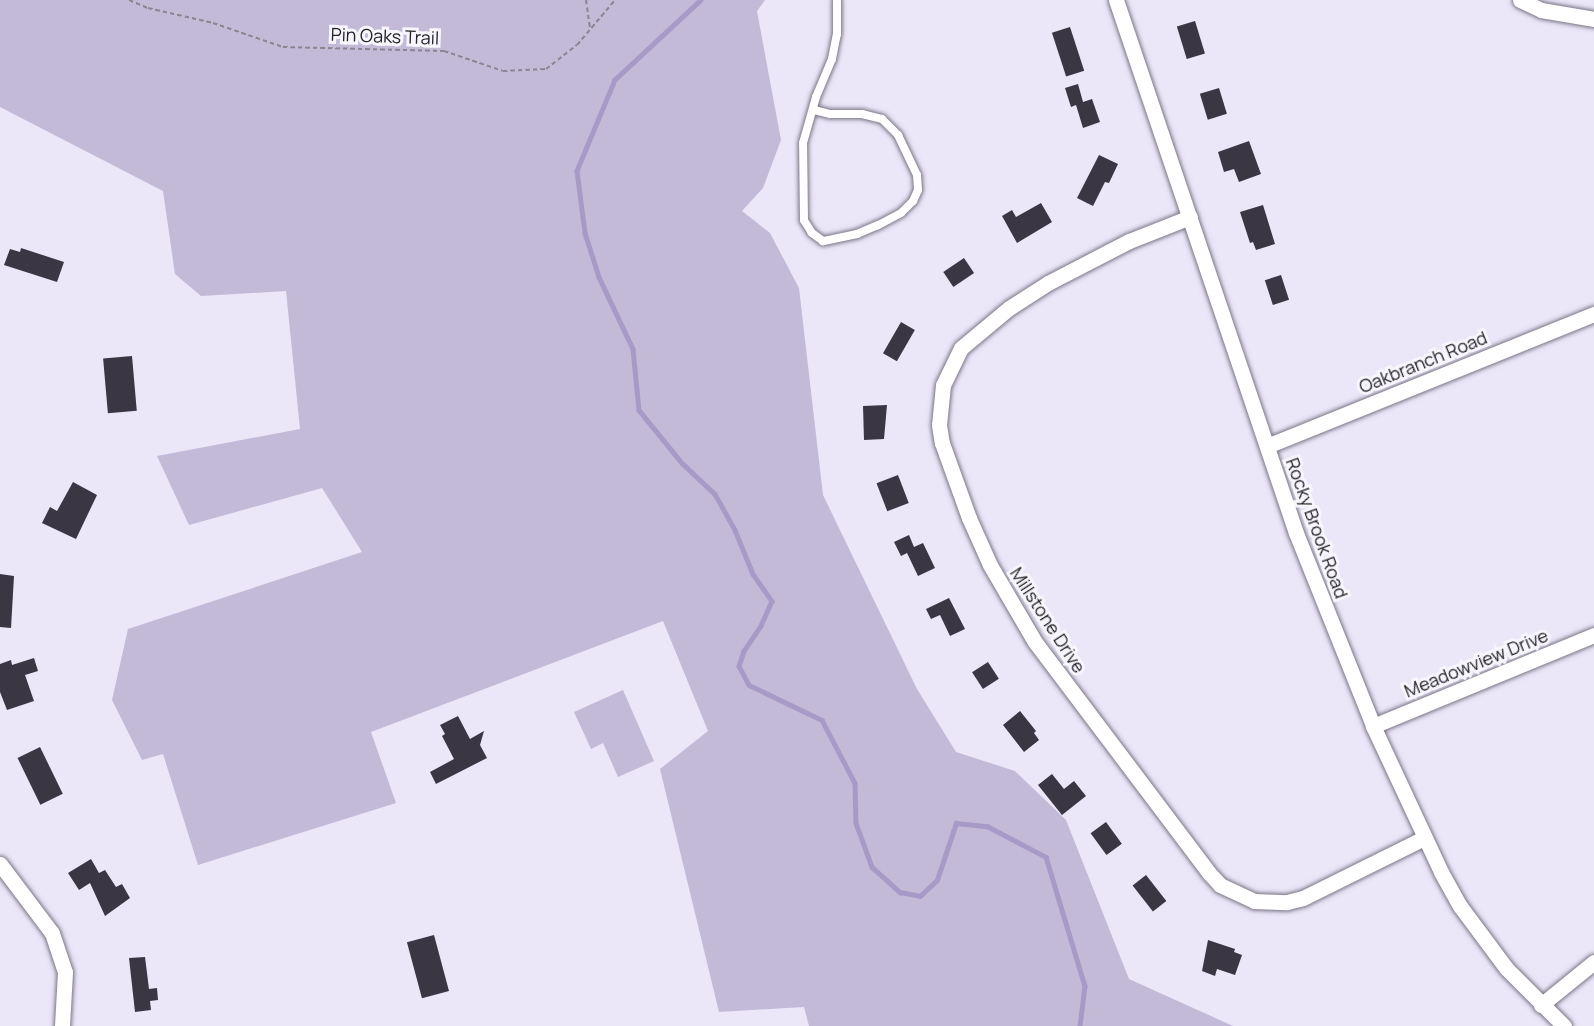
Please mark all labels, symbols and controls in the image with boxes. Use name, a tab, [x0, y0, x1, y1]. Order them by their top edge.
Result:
street label: Pin Oaks Trail	[330, 23, 440, 49]
street label: Oakbranch Road	[1356, 326, 1490, 398]
street label: Rocky Brook Road	[1282, 455, 1352, 601]
street label: Millstone Drive	[1006, 563, 1090, 677]
street label: Meadowview Drive	[1401, 624, 1551, 702]

